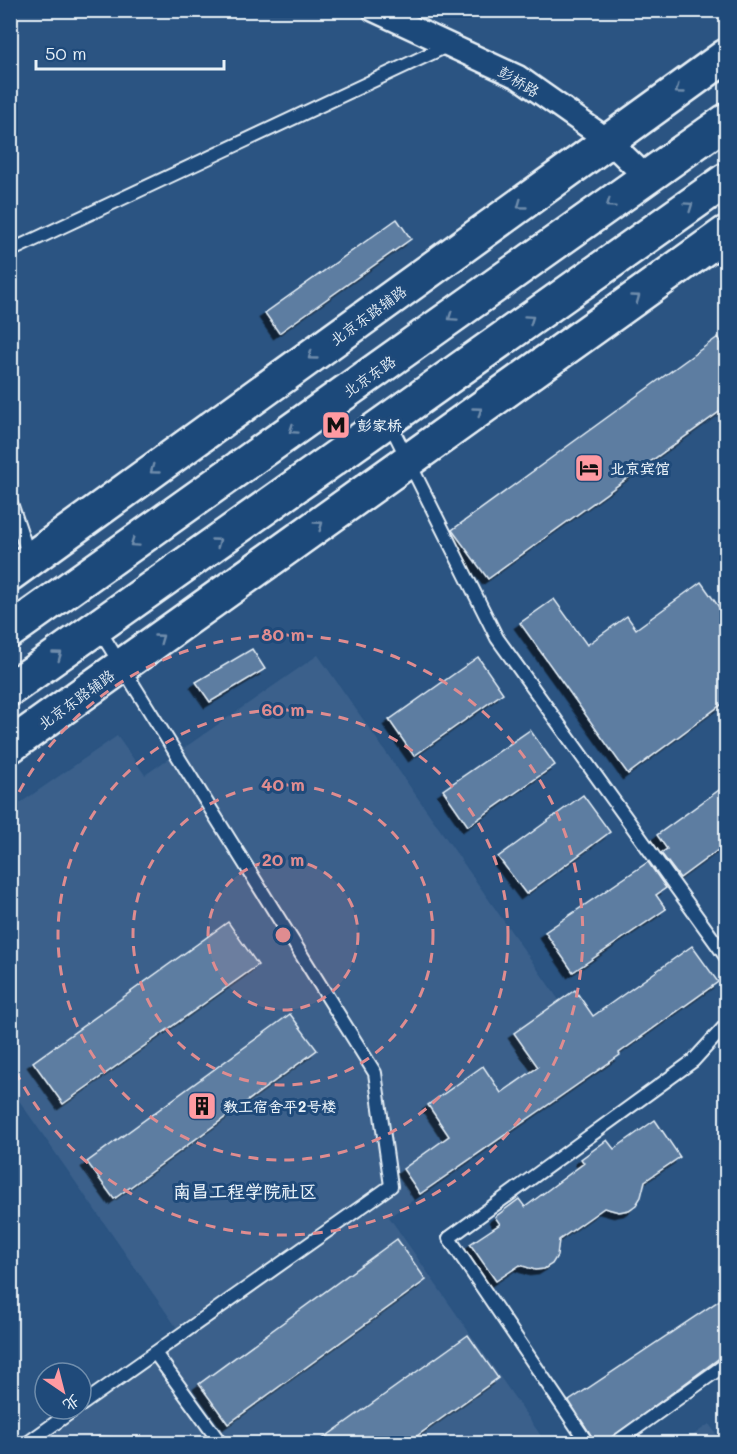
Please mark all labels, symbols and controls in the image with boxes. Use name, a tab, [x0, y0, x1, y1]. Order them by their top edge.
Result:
scale bar	[36, 33, 224, 71]
text: 50 m	[45, 41, 87, 65]
street label: 彭桥路	[495, 61, 543, 101]
one-way arrow	[675, 83, 686, 94]
one-way arrow	[606, 197, 617, 208]
one-way arrow	[517, 198, 528, 209]
one-way arrow	[682, 202, 693, 213]
street label: 北京东路辅路	[326, 280, 410, 350]
one-way arrow	[630, 294, 641, 305]
one-way arrow	[447, 310, 458, 321]
one-way arrow	[523, 315, 534, 326]
one-way arrow	[308, 349, 319, 360]
street label: 北京东路	[339, 351, 399, 401]
one-way arrow	[471, 407, 482, 418]
metro station icon: 彭家桥	[320, 409, 352, 441]
place label: 彭家桥	[357, 415, 402, 435]
one-way arrow	[288, 423, 299, 434]
hotel icon: 北京宾馆	[573, 452, 605, 484]
place label: 北京宾馆	[610, 458, 670, 478]
one-way arrow	[150, 463, 161, 474]
one-way arrow	[312, 521, 323, 532]
one-way arrow	[130, 536, 141, 547]
one-way arrow	[210, 538, 221, 549]
text: 80 m	[261, 622, 305, 646]
one-way arrow	[154, 635, 165, 646]
one-way arrow	[52, 651, 63, 662]
street label: 北京东路辅路	[34, 664, 118, 734]
text: 60 m	[261, 697, 305, 721]
text: 40 m	[261, 772, 305, 796]
text: 20 m	[262, 847, 304, 871]
centre of rings	[273, 925, 293, 945]
building icon: 教工宿舍平2号楼	[186, 1090, 218, 1122]
place label: 教工宿舍平2号楼	[223, 1096, 336, 1116]
district label: 南昌工程学院社区	[173, 1179, 317, 1203]
north arrow	[33, 1361, 93, 1421]
text: 北	[59, 1391, 84, 1417]

